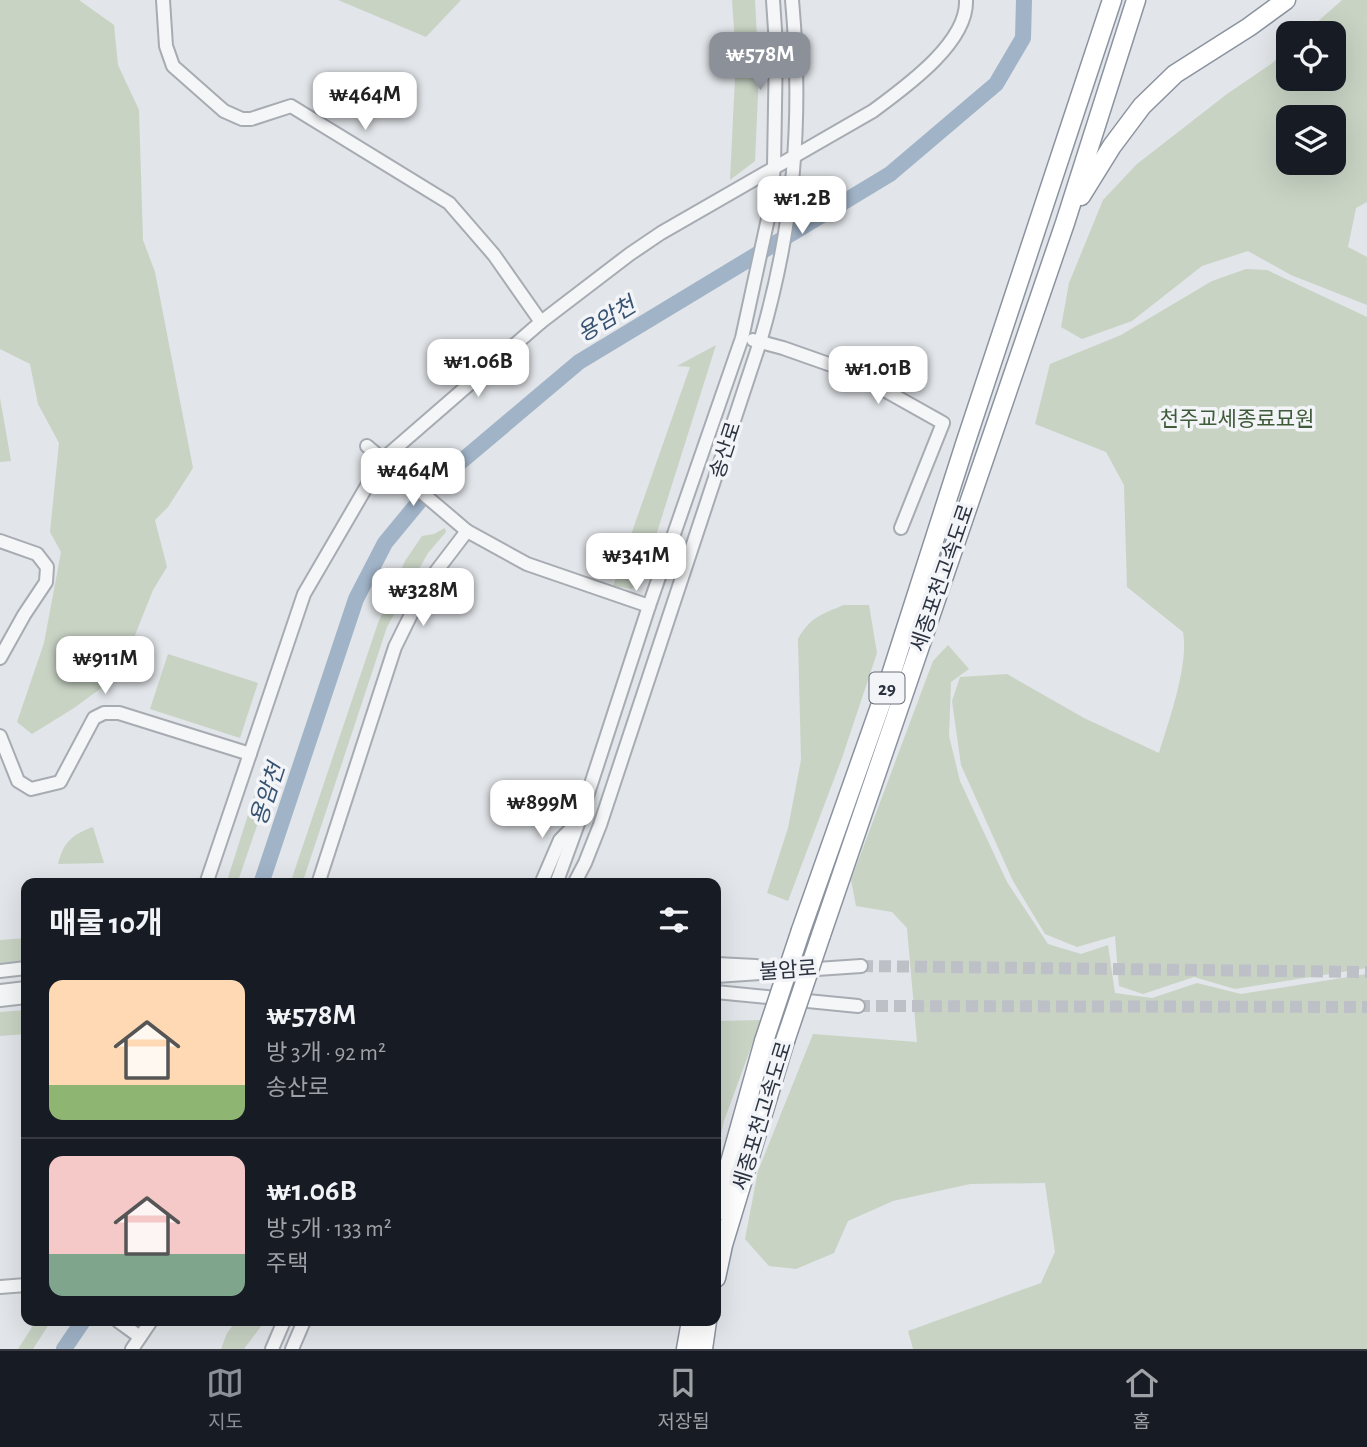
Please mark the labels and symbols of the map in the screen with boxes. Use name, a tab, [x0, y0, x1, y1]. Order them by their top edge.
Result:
pin: ₩578M	[711, 32, 809, 92]
pin: ₩464M	[316, 72, 414, 132]
pin: ₩1.2B	[753, 176, 851, 236]
water label: 용암천	[573, 291, 642, 346]
pin: ₩1.06B	[421, 340, 535, 399]
pin: ₩1.01B	[821, 346, 935, 406]
park label: 천주교세종료묘원	[1160, 408, 1314, 430]
street label: 송산로	[706, 419, 744, 481]
pin: ₩464M	[364, 448, 462, 508]
street label: 세종포천고속도로	[906, 501, 978, 655]
pin: ₩341M	[587, 534, 685, 593]
pin: ₩328M	[374, 568, 472, 628]
pin: ₩911M	[56, 636, 154, 696]
road number: 29	[870, 673, 904, 704]
water label: 용암천	[246, 757, 290, 828]
pin: ₩899M	[493, 780, 591, 840]
street label: 불암로	[758, 957, 818, 983]
street label: 세종포천고속도로	[729, 1039, 795, 1193]

